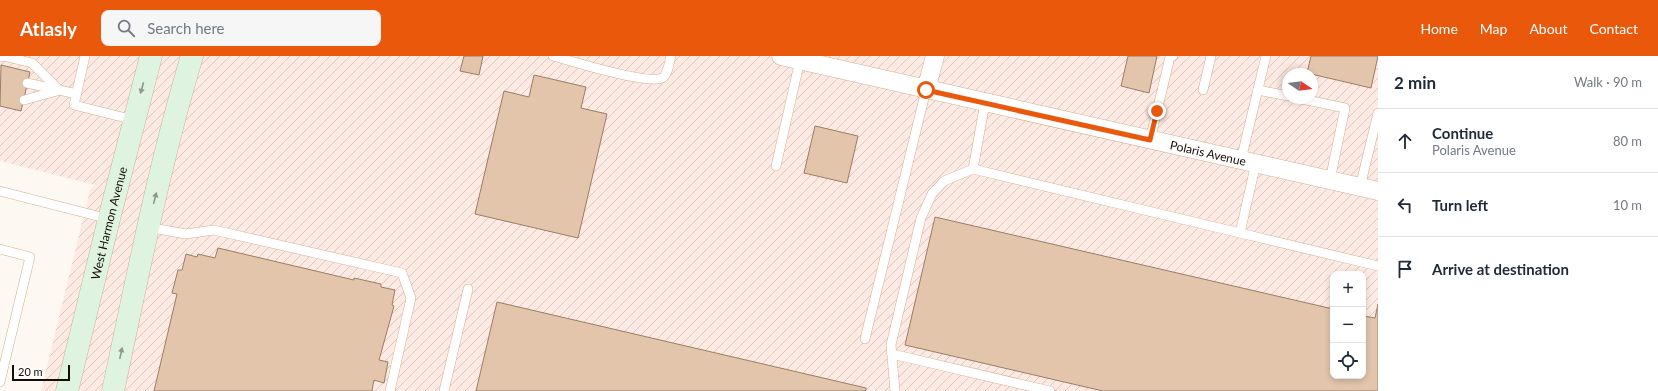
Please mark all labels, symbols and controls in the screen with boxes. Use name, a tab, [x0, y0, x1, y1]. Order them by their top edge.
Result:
search box	[101, 10, 381, 46]
text: Atlasly	[20, 17, 77, 40]
icon: search	[115, 17, 137, 39]
text: Search here	[147, 19, 225, 37]
text: Home	[1420, 20, 1458, 37]
text: Map	[1480, 20, 1507, 37]
text: About	[1529, 20, 1567, 37]
text: Contact	[1589, 20, 1638, 37]
north arrow	[1282, 68, 1318, 104]
text: 2 min	[1394, 72, 1436, 93]
text: Walk · 90 m	[1574, 74, 1642, 90]
route start	[917, 81, 935, 99]
one-way arrow	[139, 82, 145, 94]
route end	[1148, 102, 1166, 120]
text: Continue	[1432, 124, 1493, 142]
icon: ahead	[1394, 130, 1416, 152]
text: 80 m	[1613, 133, 1642, 149]
street label: Polaris Avenue	[1169, 137, 1248, 168]
text: Polaris Avenue	[1432, 142, 1516, 158]
street label: West Harmon Avenue	[87, 165, 130, 281]
one-way arrow	[152, 192, 158, 205]
icon: left	[1394, 194, 1416, 216]
text: Turn left	[1432, 196, 1488, 214]
text: 10 m	[1613, 197, 1642, 213]
icon: arrive	[1394, 258, 1416, 280]
text: Arrive at destination	[1432, 260, 1569, 278]
map controls	[1330, 271, 1366, 379]
button: +	[1330, 271, 1366, 307]
button: −	[1330, 307, 1366, 343]
button: locate	[1330, 343, 1366, 379]
one-way arrow	[119, 347, 125, 359]
scale bar	[12, 363, 70, 382]
text: 20 m	[18, 365, 43, 378]

